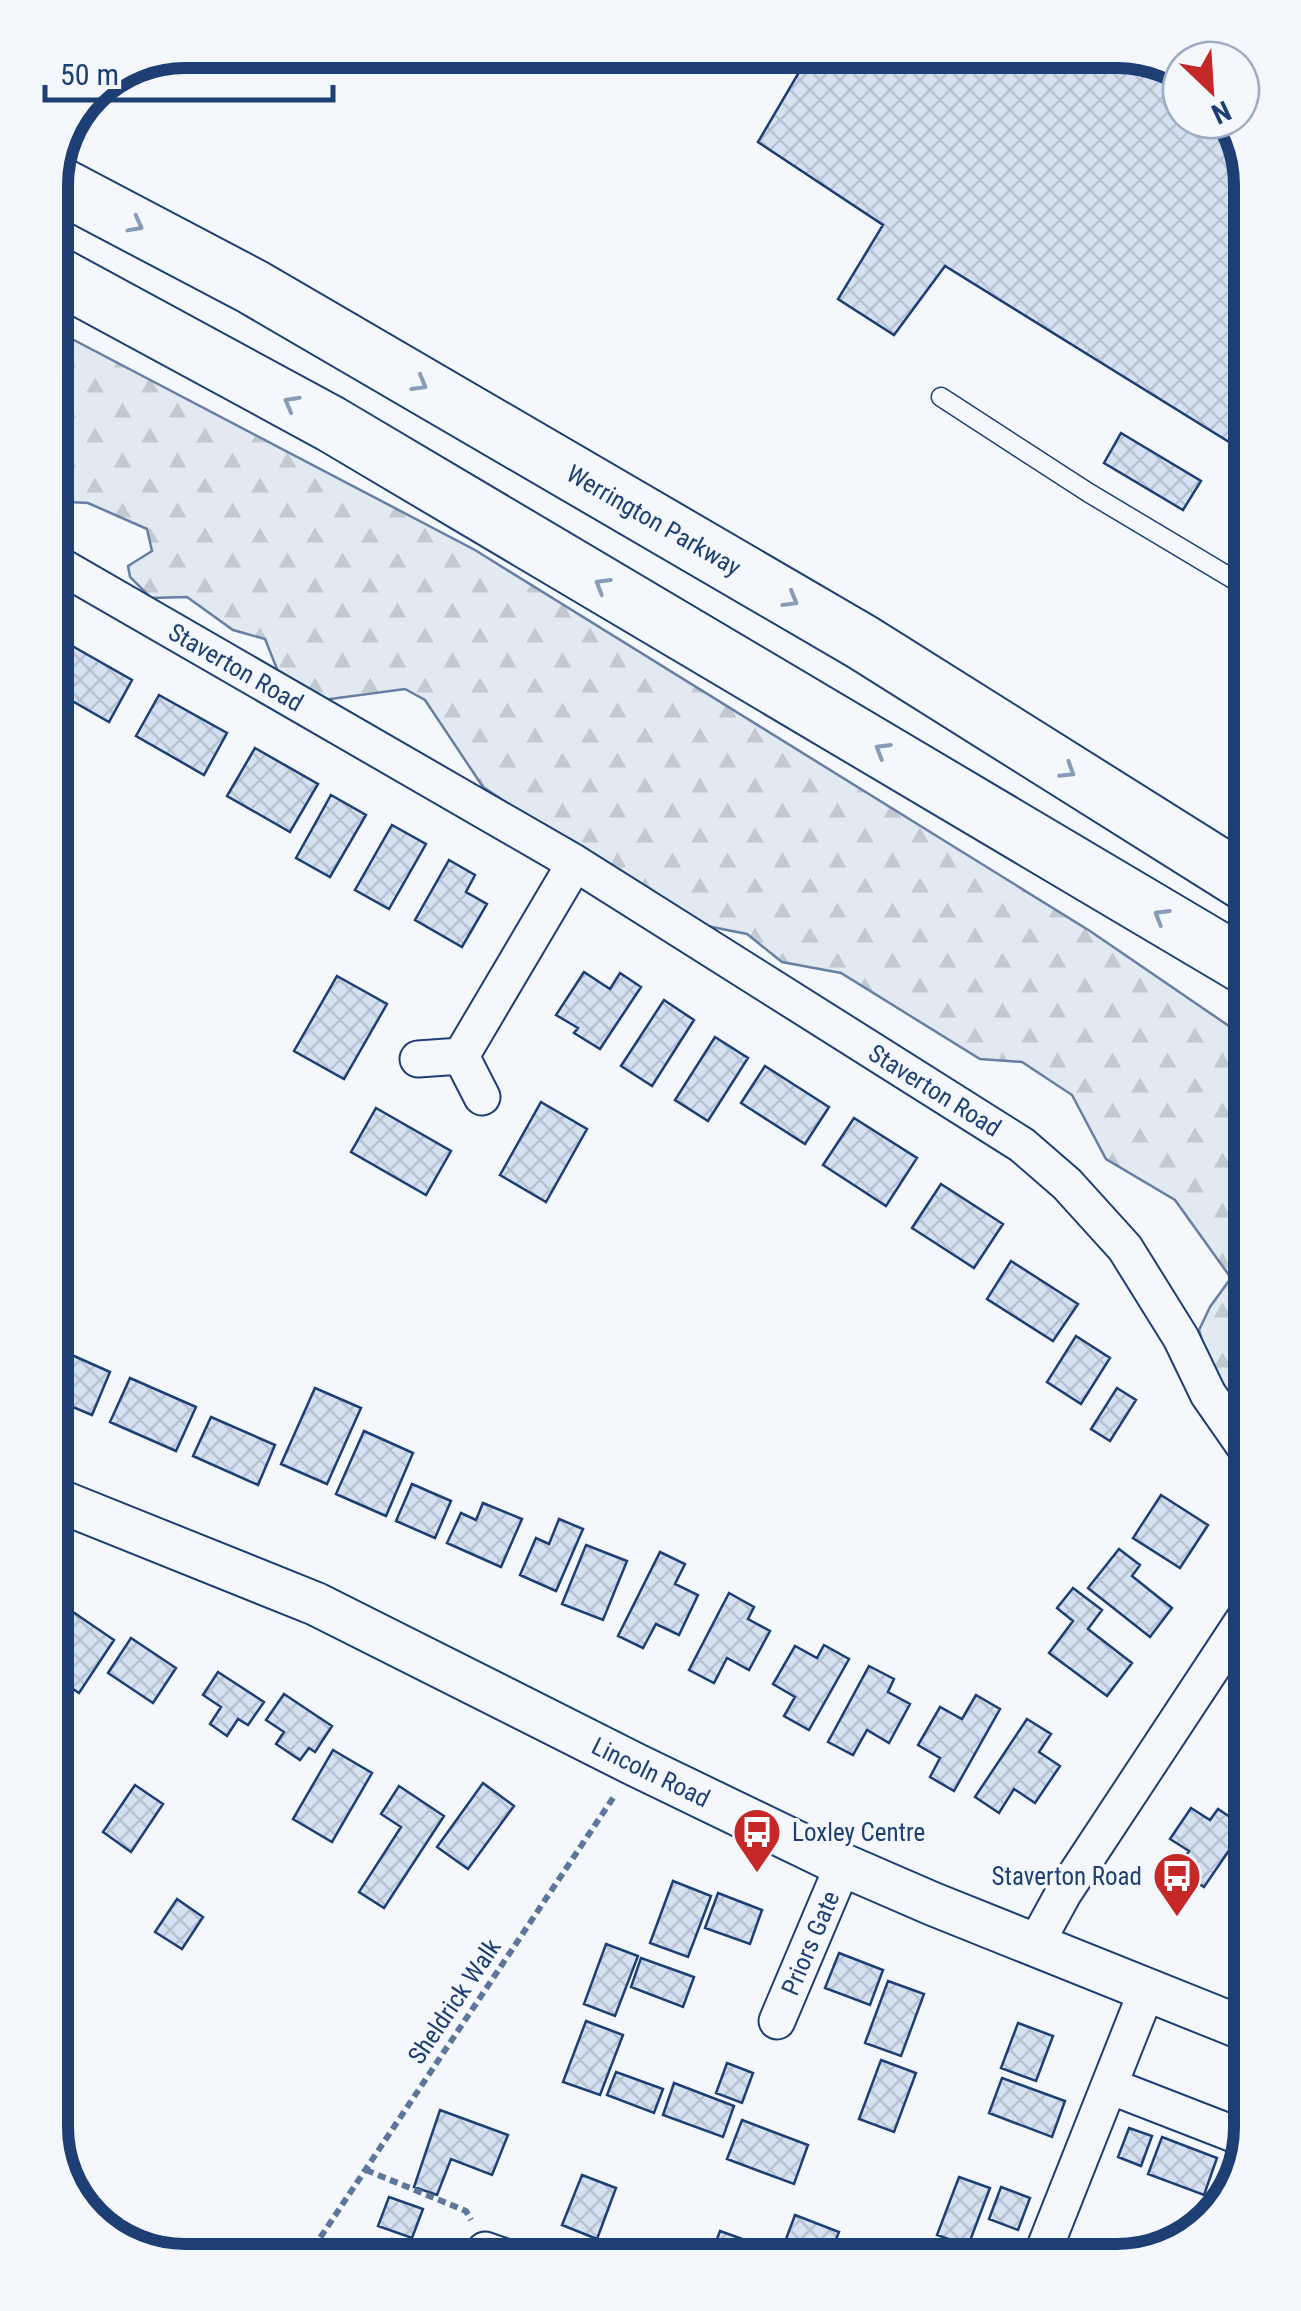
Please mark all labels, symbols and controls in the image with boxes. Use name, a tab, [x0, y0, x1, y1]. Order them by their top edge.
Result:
scale bar	[45, 40, 332, 102]
north arrow	[1161, 40, 1261, 140]
text: 50 m	[60, 57, 119, 92]
text: N	[1207, 94, 1236, 131]
one-way arrow	[126, 213, 144, 232]
one-way arrow	[409, 372, 427, 391]
one-way arrow	[284, 395, 302, 415]
street label: Werrington Parkway	[561, 459, 746, 582]
one-way arrow	[595, 578, 613, 597]
one-way arrow	[781, 588, 799, 608]
street label: Staverton Road	[163, 617, 308, 718]
one-way arrow	[874, 743, 892, 762]
one-way arrow	[1057, 759, 1075, 778]
one-way arrow	[1154, 909, 1172, 928]
street label: Staverton Road	[863, 1038, 1006, 1143]
street label: Lincoln Road	[587, 1731, 714, 1813]
bus stop icon: Loxley Centre	[731, 1806, 783, 1874]
place label: Loxley Centre	[792, 1818, 925, 1847]
bus stop icon: Staverton Road	[1151, 1850, 1203, 1918]
place label: Staverton Road	[992, 1862, 1142, 1891]
street label: Priors Gate	[776, 1887, 845, 2000]
street label: Sheldrick Walk	[402, 1933, 507, 2069]

